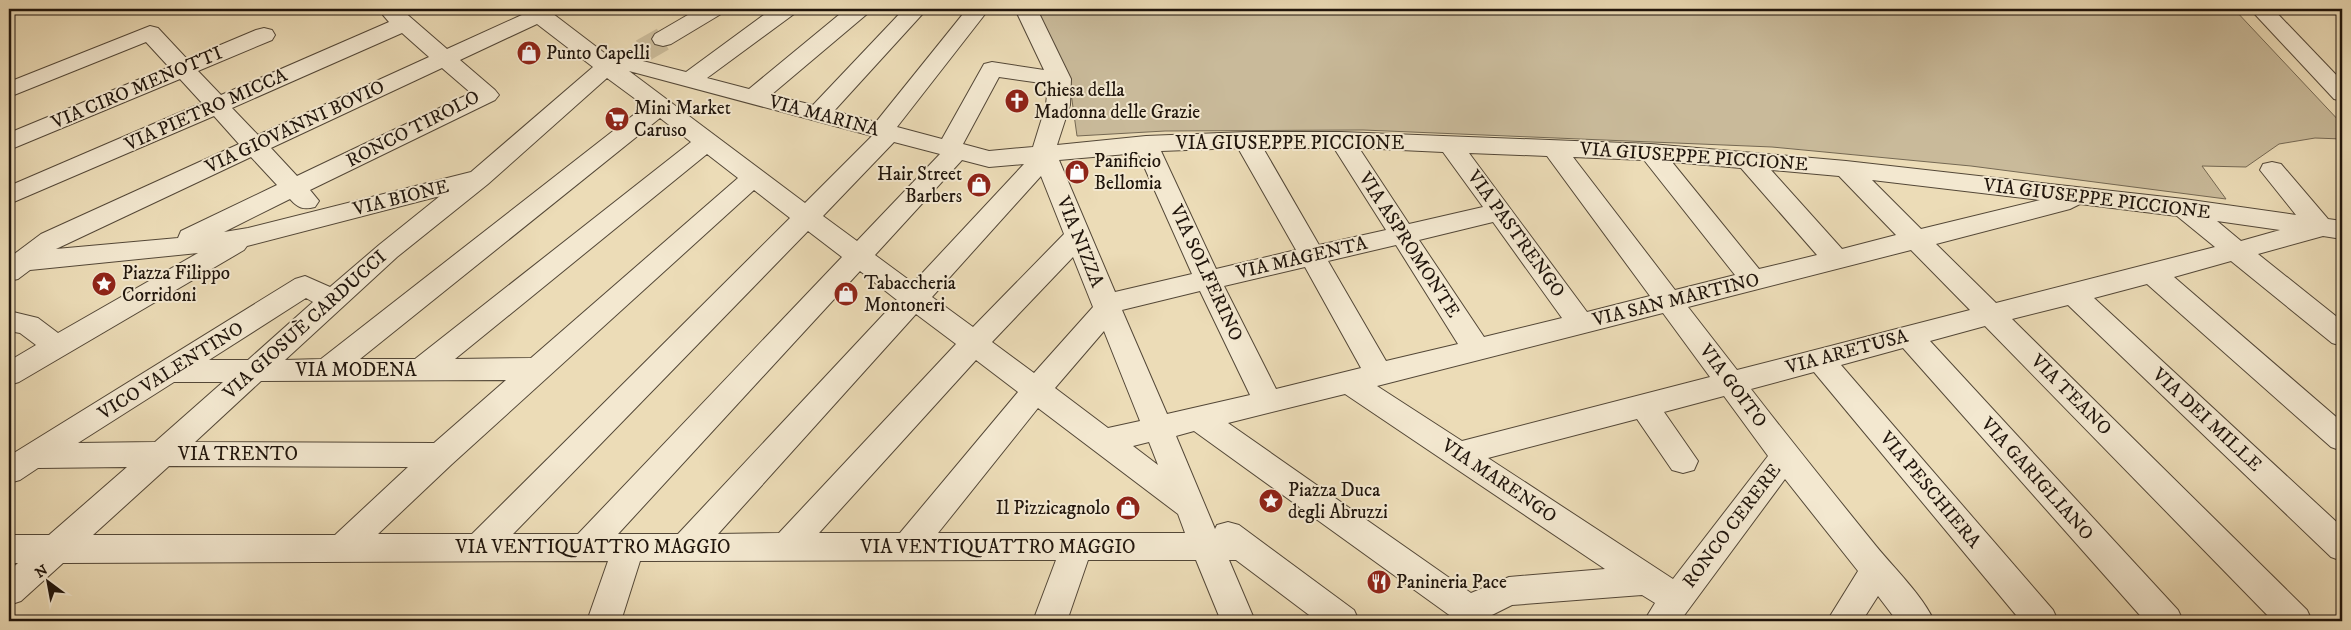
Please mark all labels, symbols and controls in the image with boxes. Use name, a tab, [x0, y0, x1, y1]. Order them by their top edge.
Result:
shop icon: Punto Capelli	[516, 40, 542, 66]
street label: VIA CIRO MENOTTI	[47, 42, 226, 135]
place label: Punto Capelli	[546, 42, 650, 65]
street label: VIA PIETRO MICCA	[120, 64, 292, 157]
street label: VIA GIOVANNI BOVIO	[201, 75, 388, 179]
place label: Chiesa della Madonna delle Grazie	[1034, 79, 1200, 124]
street label: RONCO TIROLO	[343, 86, 483, 172]
church icon: Chiesa della Madonna delle Grazie	[1004, 88, 1030, 114]
street label: VIA MARINA	[765, 90, 883, 142]
place label: Mini Market Caruso	[634, 97, 731, 142]
supermarket icon: Mini Market Caruso	[604, 106, 630, 132]
street label: VIA GIUSEPPE PICCIONE	[1175, 132, 1404, 155]
street label: VIA GIUSEPPE PICCIONE	[1578, 137, 1809, 176]
place label: Panificio Bellomia	[1094, 150, 1162, 195]
shop icon: Panificio Bellomia	[1064, 159, 1090, 185]
place label: Hair Street Barbers	[877, 163, 962, 208]
street label: VIA PASTRENGO	[1462, 165, 1570, 302]
street label: VIA ASPROMONTE	[1353, 167, 1465, 322]
shop icon: Hair Street Barbers	[966, 172, 992, 198]
street label: VIA GIUSEPPE PICCIONE	[1981, 174, 2212, 224]
street label: VIA BIONE	[350, 175, 451, 221]
street label: VIA NIZZA	[1051, 192, 1109, 292]
street label: VIA SOLFERINO	[1164, 200, 1248, 345]
street label: VIA MAGENTA	[1233, 232, 1371, 284]
street label: VIA GIOSUÈ CARDUCCI	[217, 245, 391, 405]
place label: Piazza Filippo Corridoni	[122, 262, 230, 307]
street label: VIA SAN MARTINO	[1589, 268, 1762, 332]
place icon: Piazza Filippo Corridoni	[91, 271, 117, 297]
place label: Tabaccheria Montoneri	[864, 272, 956, 317]
shop icon: Tabaccheria Montoneri	[833, 281, 859, 307]
street label: VICO VALENTINO	[93, 317, 248, 426]
street label: VIA ARETUSA	[1782, 324, 1911, 380]
street label: VIA GOITO	[1694, 339, 1772, 432]
street label: VIA TEANO	[2025, 349, 2116, 440]
street label: VIA MODENA	[294, 359, 417, 382]
street label: VIA DEI MILLE	[2147, 363, 2267, 477]
street label: VIA GARIGLIANO	[1975, 412, 2098, 545]
street label: VIA PESCHIERA	[1874, 426, 1986, 554]
street label: VIA MARENGO	[1436, 434, 1561, 528]
street label: VIA TRENTO	[177, 443, 298, 466]
street label: RONCO CERERE	[1678, 459, 1786, 593]
place label: Piazza Duca degli Abruzzi	[1288, 479, 1388, 524]
place icon: Piazza Duca degli Abruzzi	[1258, 488, 1284, 514]
shop icon: Il Pizzicagnolo	[1115, 495, 1141, 521]
place label: Il Pizzicagnolo	[996, 497, 1110, 520]
street label: VIA VENTIQUATTRO MAGGIO	[454, 536, 731, 559]
street label: VIA VENTIQUATTRO MAGGIO	[859, 536, 1136, 559]
north arrow	[22, 558, 72, 608]
text: N	[32, 561, 52, 583]
restaurant icon: Panineria Pace	[1366, 569, 1392, 595]
place label: Panineria Pace	[1396, 571, 1507, 594]

